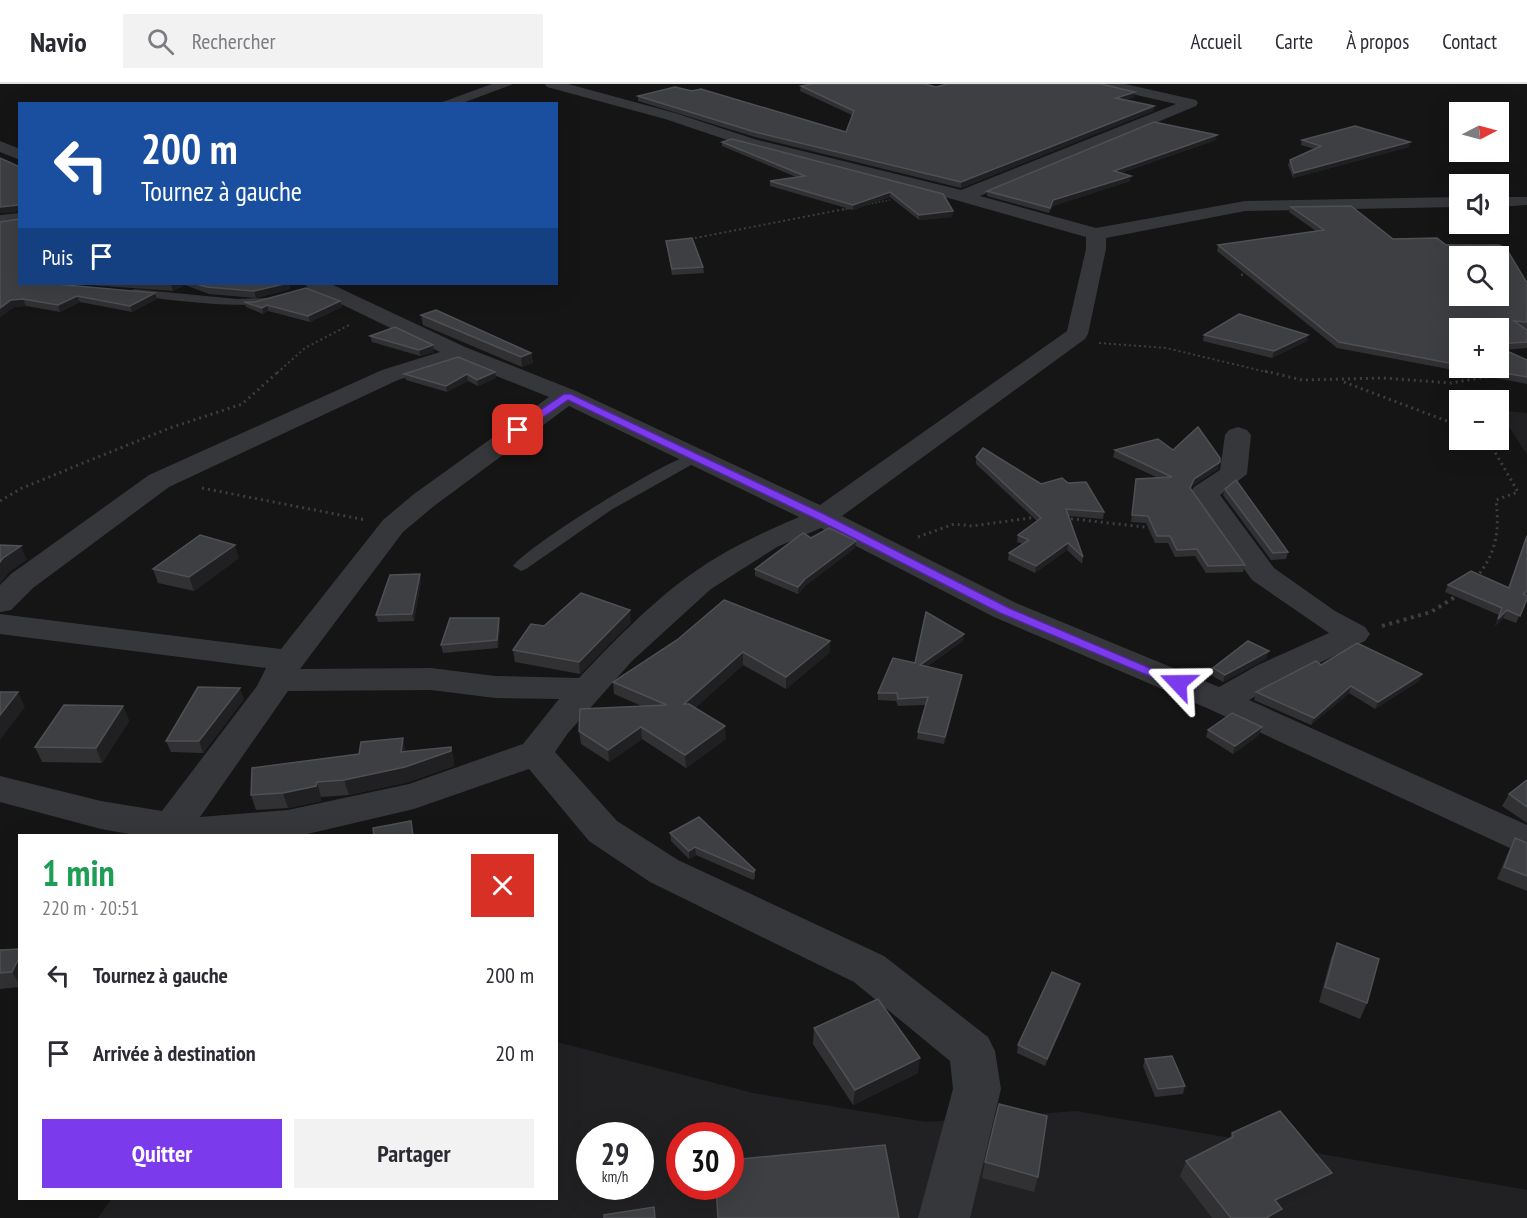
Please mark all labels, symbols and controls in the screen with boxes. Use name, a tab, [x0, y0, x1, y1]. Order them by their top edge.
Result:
search box	[123, 14, 543, 68]
text: Navio	[30, 23, 87, 60]
icon: search	[144, 25, 177, 58]
text: Rechercher	[192, 27, 276, 55]
text: Accueil	[1190, 28, 1242, 55]
text: Carte	[1275, 28, 1313, 55]
text: À propos	[1346, 28, 1409, 55]
text: Contact	[1442, 28, 1497, 55]
north arrow	[1449, 102, 1509, 162]
map controls	[1449, 102, 1509, 450]
text: 200 m	[141, 121, 238, 176]
icon: left	[42, 126, 120, 204]
text: Tournez à gauche	[141, 174, 302, 208]
button: sound	[1449, 174, 1509, 234]
icon: arrive	[85, 240, 118, 273]
text: Puis	[42, 243, 73, 271]
button: search	[1449, 246, 1509, 306]
button: +	[1449, 318, 1509, 378]
button: −	[1449, 390, 1509, 450]
pin	[492, 404, 543, 455]
icon: arrive	[501, 413, 534, 446]
position arrow	[1146, 651, 1210, 715]
text: 1 min	[42, 849, 115, 896]
button: close	[471, 854, 534, 917]
text: 220 m · 20:51	[42, 895, 139, 921]
icon: left	[42, 959, 75, 992]
text: Tournez à gauche	[93, 961, 228, 989]
text: 200 m	[485, 961, 534, 989]
icon: arrive	[42, 1037, 75, 1070]
text: Arrivée à destination	[93, 1039, 256, 1067]
text: 20 m	[495, 1039, 534, 1067]
button: Quitter	[42, 1119, 282, 1188]
button: Partager	[294, 1119, 534, 1188]
speed limit sign: 30	[666, 1122, 744, 1200]
text: 29	[601, 1134, 629, 1173]
text: km/h	[602, 1167, 628, 1186]

